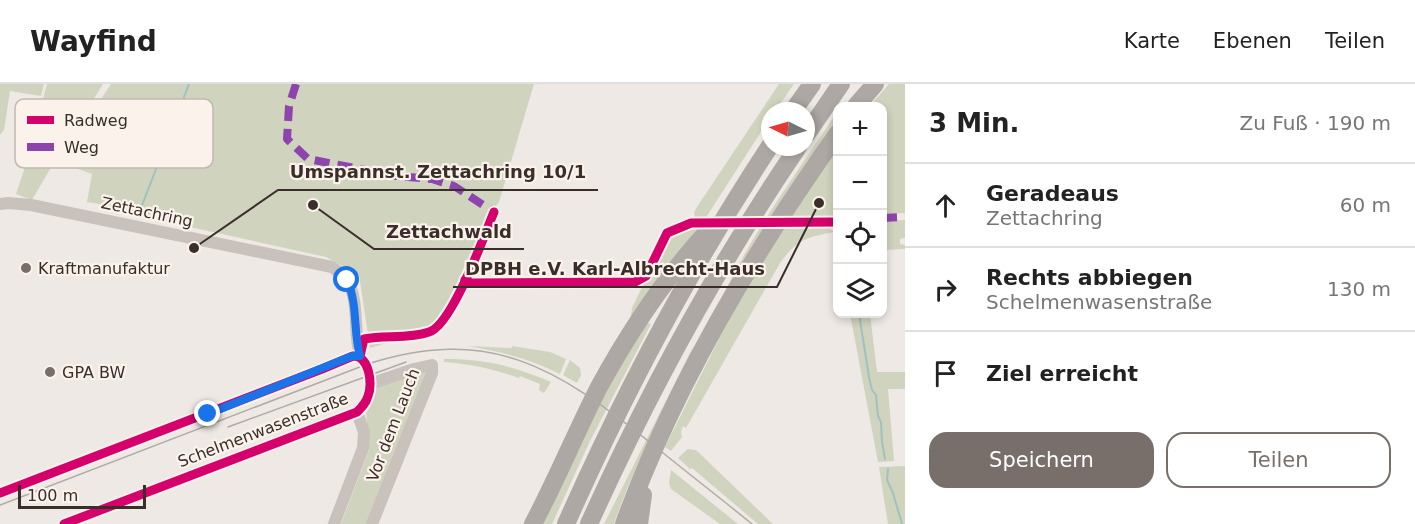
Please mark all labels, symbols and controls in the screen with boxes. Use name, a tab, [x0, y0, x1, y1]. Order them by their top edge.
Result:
text: Wayfind	[30, 25, 157, 58]
text: Karte	[1124, 29, 1180, 53]
text: Ebenen	[1213, 29, 1292, 53]
text: Teilen	[1325, 29, 1385, 53]
legend	[15, 99, 213, 168]
north arrow	[761, 102, 815, 156]
map controls	[833, 102, 887, 318]
button: +	[833, 102, 887, 156]
text: 3 Min.	[929, 108, 1019, 138]
text: Radweg	[64, 111, 128, 130]
text: Zu Fuß · 190 m	[1239, 111, 1391, 135]
text: Weg	[64, 138, 99, 157]
callout: Umspannst. Zettachring 10/1	[278, 154, 598, 190]
button: −	[833, 156, 887, 210]
text: Umspannst. Zettachring 10/1	[290, 161, 586, 182]
text: Geradeaus	[986, 181, 1119, 206]
icon: ahead	[929, 189, 962, 222]
street label: Zettachring	[99, 193, 195, 231]
text: 60 m	[1340, 193, 1391, 217]
text: Zettachring	[986, 206, 1103, 230]
button: locate	[833, 210, 887, 264]
callout: Zettachwald	[374, 213, 524, 249]
text: Zettachwald	[386, 221, 512, 242]
callout: DPBH e.V. Karl-Albrecht-Haus	[453, 251, 777, 287]
text: DPBH e.V. Karl-Albrecht-Haus	[465, 258, 765, 279]
place label: Kraftmanufaktur	[38, 259, 170, 278]
marker: Kraftmanufaktur	[19, 261, 33, 275]
button: layers	[833, 264, 887, 318]
text: Rechts abbiegen	[986, 265, 1193, 290]
route start	[333, 266, 359, 292]
icon: right	[929, 273, 962, 306]
text: 130 m	[1327, 277, 1391, 301]
text: Schelmenwasenstraße	[986, 290, 1212, 314]
icon: arrive	[929, 357, 962, 390]
text: Ziel erreicht	[986, 361, 1138, 386]
place label: GPA BW	[62, 363, 125, 382]
marker: GPA BW	[43, 365, 57, 379]
street label: Vor dem Lauch	[363, 366, 423, 484]
street label: Schelmenwasenstraße	[175, 389, 351, 471]
route end	[194, 400, 220, 426]
button: Speichern	[929, 432, 1154, 488]
button: Teilen	[1166, 432, 1391, 488]
scale bar	[18, 482, 146, 510]
text: 100 m	[27, 486, 78, 505]

